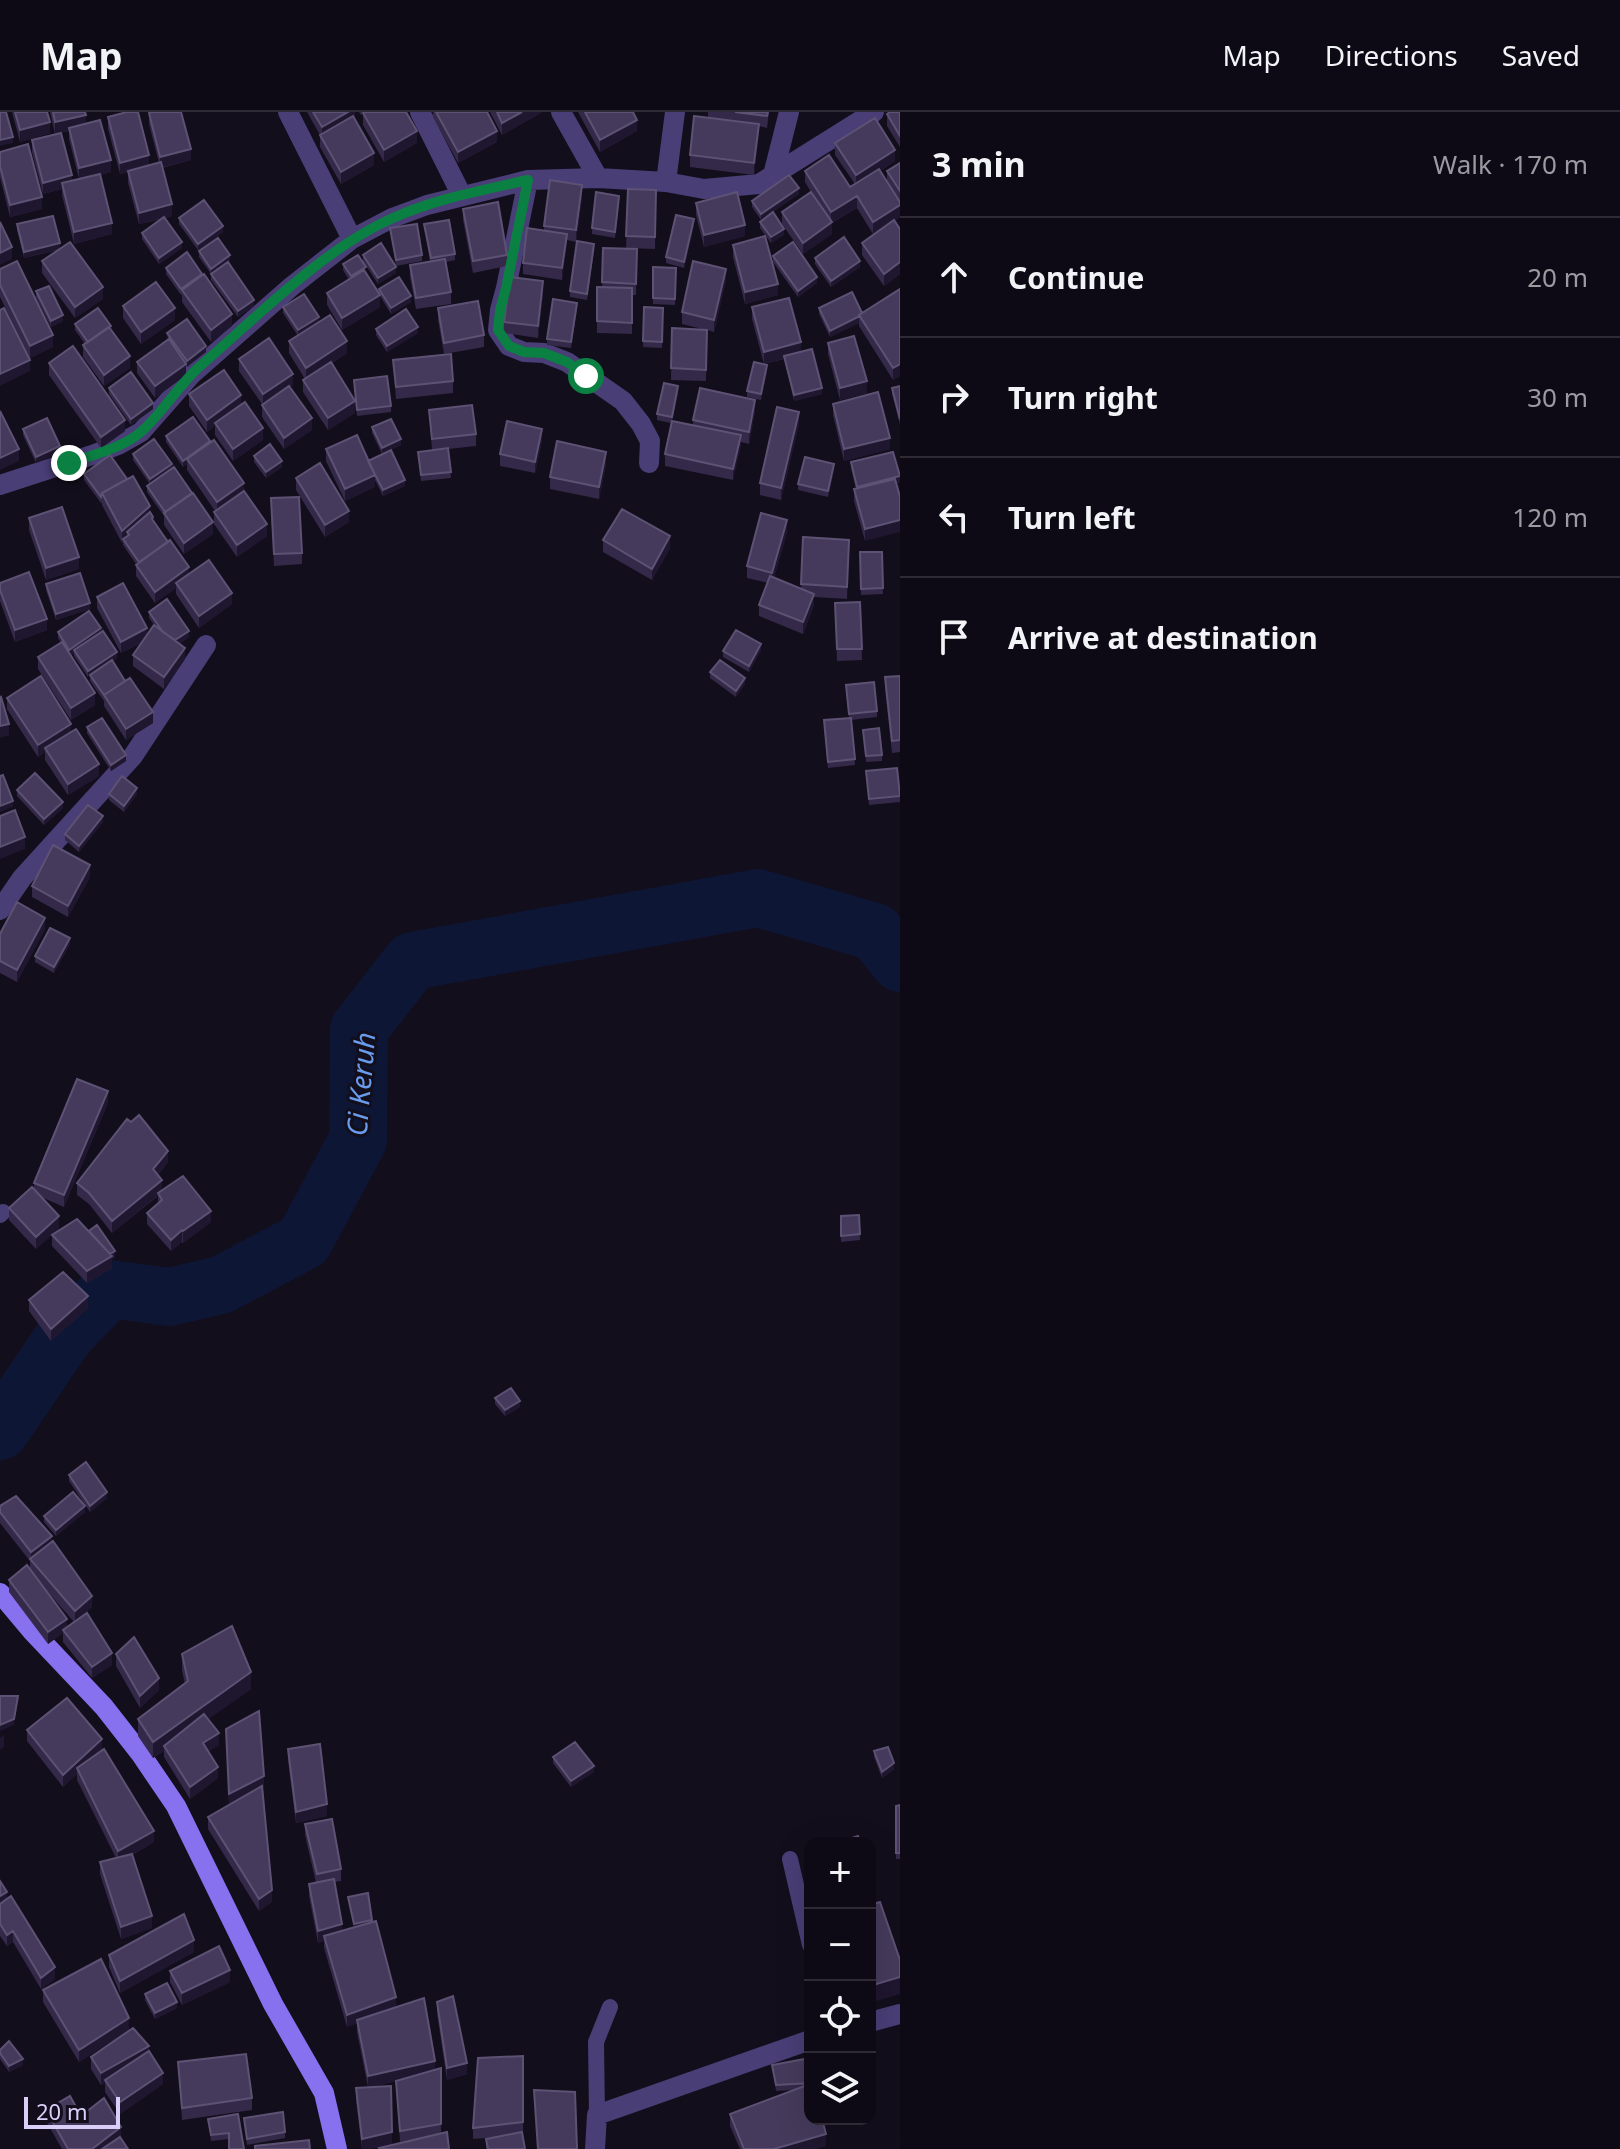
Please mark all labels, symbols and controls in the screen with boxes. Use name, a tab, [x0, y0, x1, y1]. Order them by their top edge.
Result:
text: Map	[40, 29, 123, 81]
text: Map	[1222, 36, 1281, 74]
text: Directions	[1325, 36, 1458, 74]
text: Saved	[1502, 36, 1580, 74]
text: 3 min	[932, 141, 1026, 187]
text: Walk · 170 m	[1433, 146, 1588, 182]
icon: ahead	[932, 255, 976, 299]
text: Continue	[1008, 257, 1144, 298]
text: 20 m	[1527, 259, 1588, 295]
route start	[568, 358, 604, 394]
icon: right	[932, 375, 976, 419]
text: Turn right	[1008, 377, 1158, 418]
text: 30 m	[1527, 379, 1588, 415]
route end	[51, 445, 87, 481]
icon: left	[932, 495, 976, 539]
text: Turn left	[1008, 497, 1136, 538]
text: 120 m	[1512, 499, 1588, 535]
icon: arrive	[932, 615, 976, 659]
text: Arrive at destination	[1008, 617, 1318, 658]
water label: Ci Keruh	[337, 1030, 383, 1138]
map controls	[804, 1837, 876, 2125]
button: +	[804, 1837, 876, 1909]
button: −	[804, 1909, 876, 1981]
button: locate	[804, 1981, 876, 2053]
button: layers	[804, 2053, 876, 2125]
scale bar	[24, 2093, 120, 2129]
text: 20 m	[36, 2096, 87, 2126]

